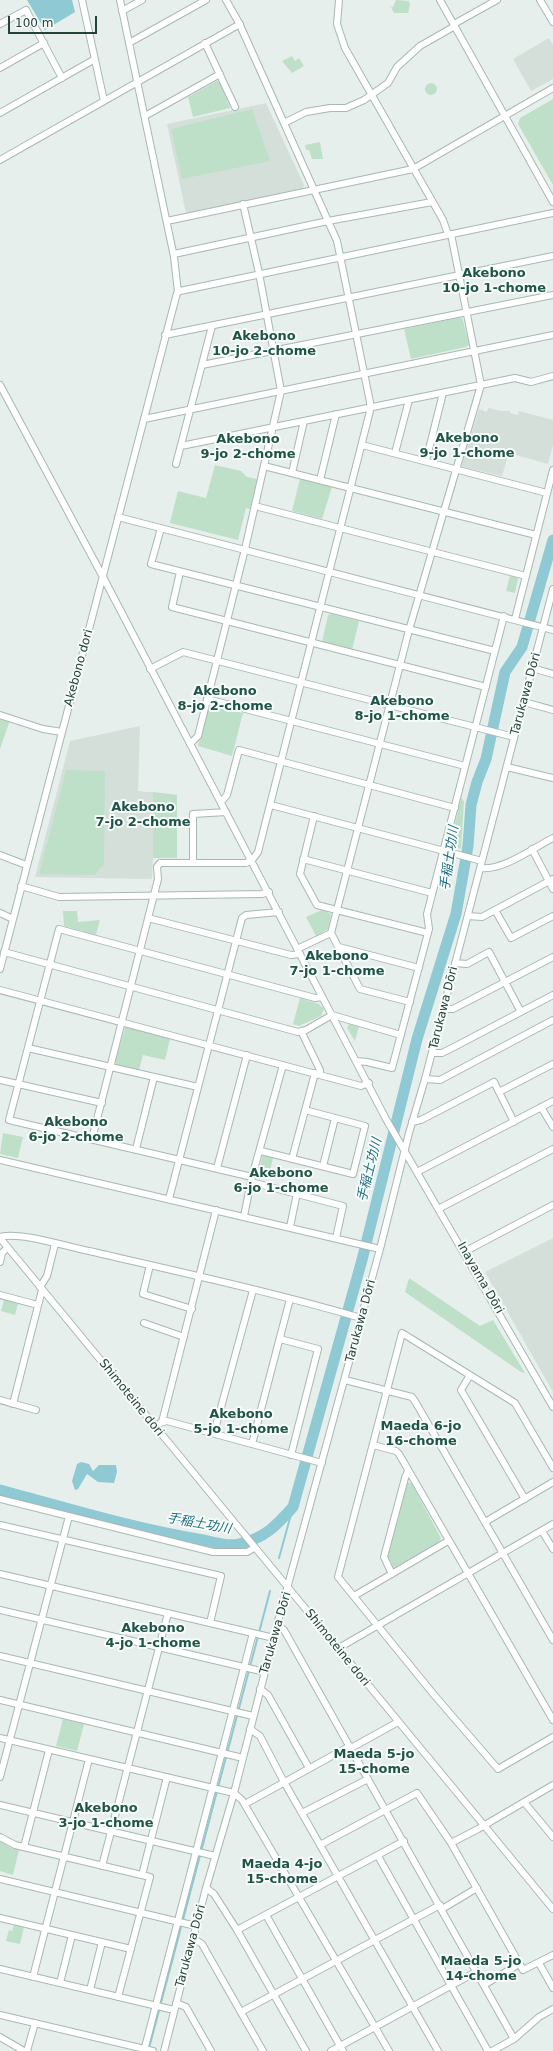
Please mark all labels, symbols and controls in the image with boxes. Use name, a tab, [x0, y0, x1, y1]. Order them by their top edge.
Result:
scale bar	[10, 8, 99, 34]
text: 100 m	[15, 16, 53, 30]
district label: Akebono 10-jo 1-chome	[442, 266, 546, 297]
district label: Akebono 10-jo 2-chome	[212, 329, 316, 360]
district label: Akebono 9-jo 1-chome	[419, 431, 515, 462]
district label: Akebono 9-jo 2-chome	[200, 432, 296, 463]
street label: Akebono dori	[62, 628, 96, 708]
street label: Tarukawa Dōri	[508, 651, 544, 737]
district label: Akebono 8-jo 2-chome	[177, 684, 273, 715]
district label: Akebono 8-jo 1-chome	[354, 694, 450, 725]
district label: Akebono 7-jo 2-chome	[95, 800, 191, 831]
water label: 手稲土功川	[438, 825, 462, 891]
district label: Akebono 7-jo 1-chome	[289, 949, 385, 980]
street label: Tarukawa Dōri	[427, 965, 461, 1051]
district label: Akebono 6-jo 2-chome	[28, 1115, 124, 1146]
water label: 手稲土功川	[355, 1137, 385, 1203]
district label: Akebono 6-jo 1-chome	[233, 1166, 329, 1197]
street label: Inayama Dōri	[454, 1239, 506, 1317]
street label: Tarukawa Dōri	[343, 1278, 379, 1364]
street label: Shimoteine dori	[95, 1357, 167, 1439]
district label: Akebono 5-jo 1-chome	[193, 1407, 289, 1438]
district label: Maeda 6-jo 16-chome	[381, 1419, 461, 1450]
water label: 手稲土功川	[166, 1511, 232, 1537]
street label: Tarukawa Dōri	[257, 1590, 295, 1676]
street label: Shimoteine dori	[301, 1607, 373, 1689]
district label: Akebono 4-jo 1-chome	[105, 1621, 201, 1652]
district label: Maeda 5-jo 15-chome	[334, 1747, 414, 1778]
district label: Akebono 3-jo 1-chome	[58, 1801, 154, 1832]
district label: Maeda 4-jo 15-chome	[242, 1857, 322, 1888]
street label: Tarukawa Dōri	[173, 1903, 209, 1989]
district label: Maeda 5-jo 14-chome	[441, 1954, 521, 1985]

